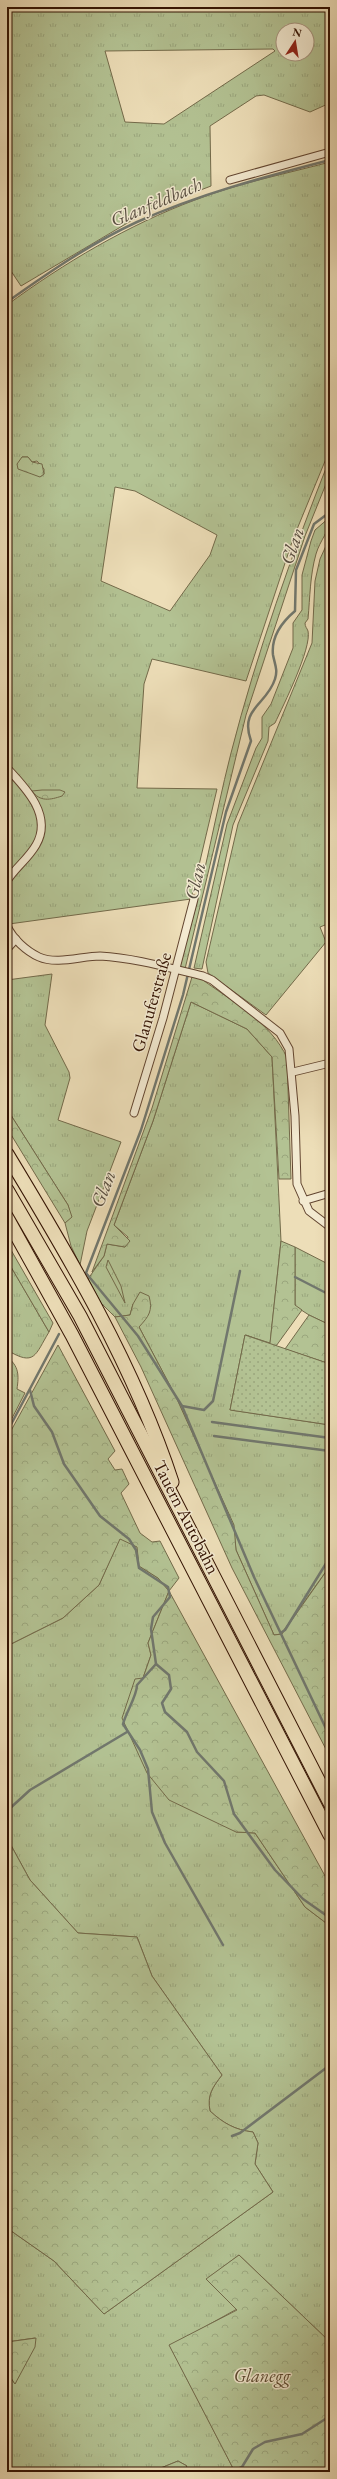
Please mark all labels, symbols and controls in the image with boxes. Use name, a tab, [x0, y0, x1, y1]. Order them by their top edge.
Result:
north arrow	[275, 22, 315, 62]
text: N	[291, 24, 303, 40]
water label: Glanfeldbach	[106, 172, 206, 232]
water label: Glan	[274, 524, 310, 568]
water label: Glan	[179, 860, 211, 902]
street label: Glanuferstraße	[126, 949, 176, 1055]
water label: Glan	[85, 1167, 121, 1211]
street label: Tauern Autobahn	[149, 1456, 226, 1578]
park label: Glanegg	[234, 2364, 291, 2388]

